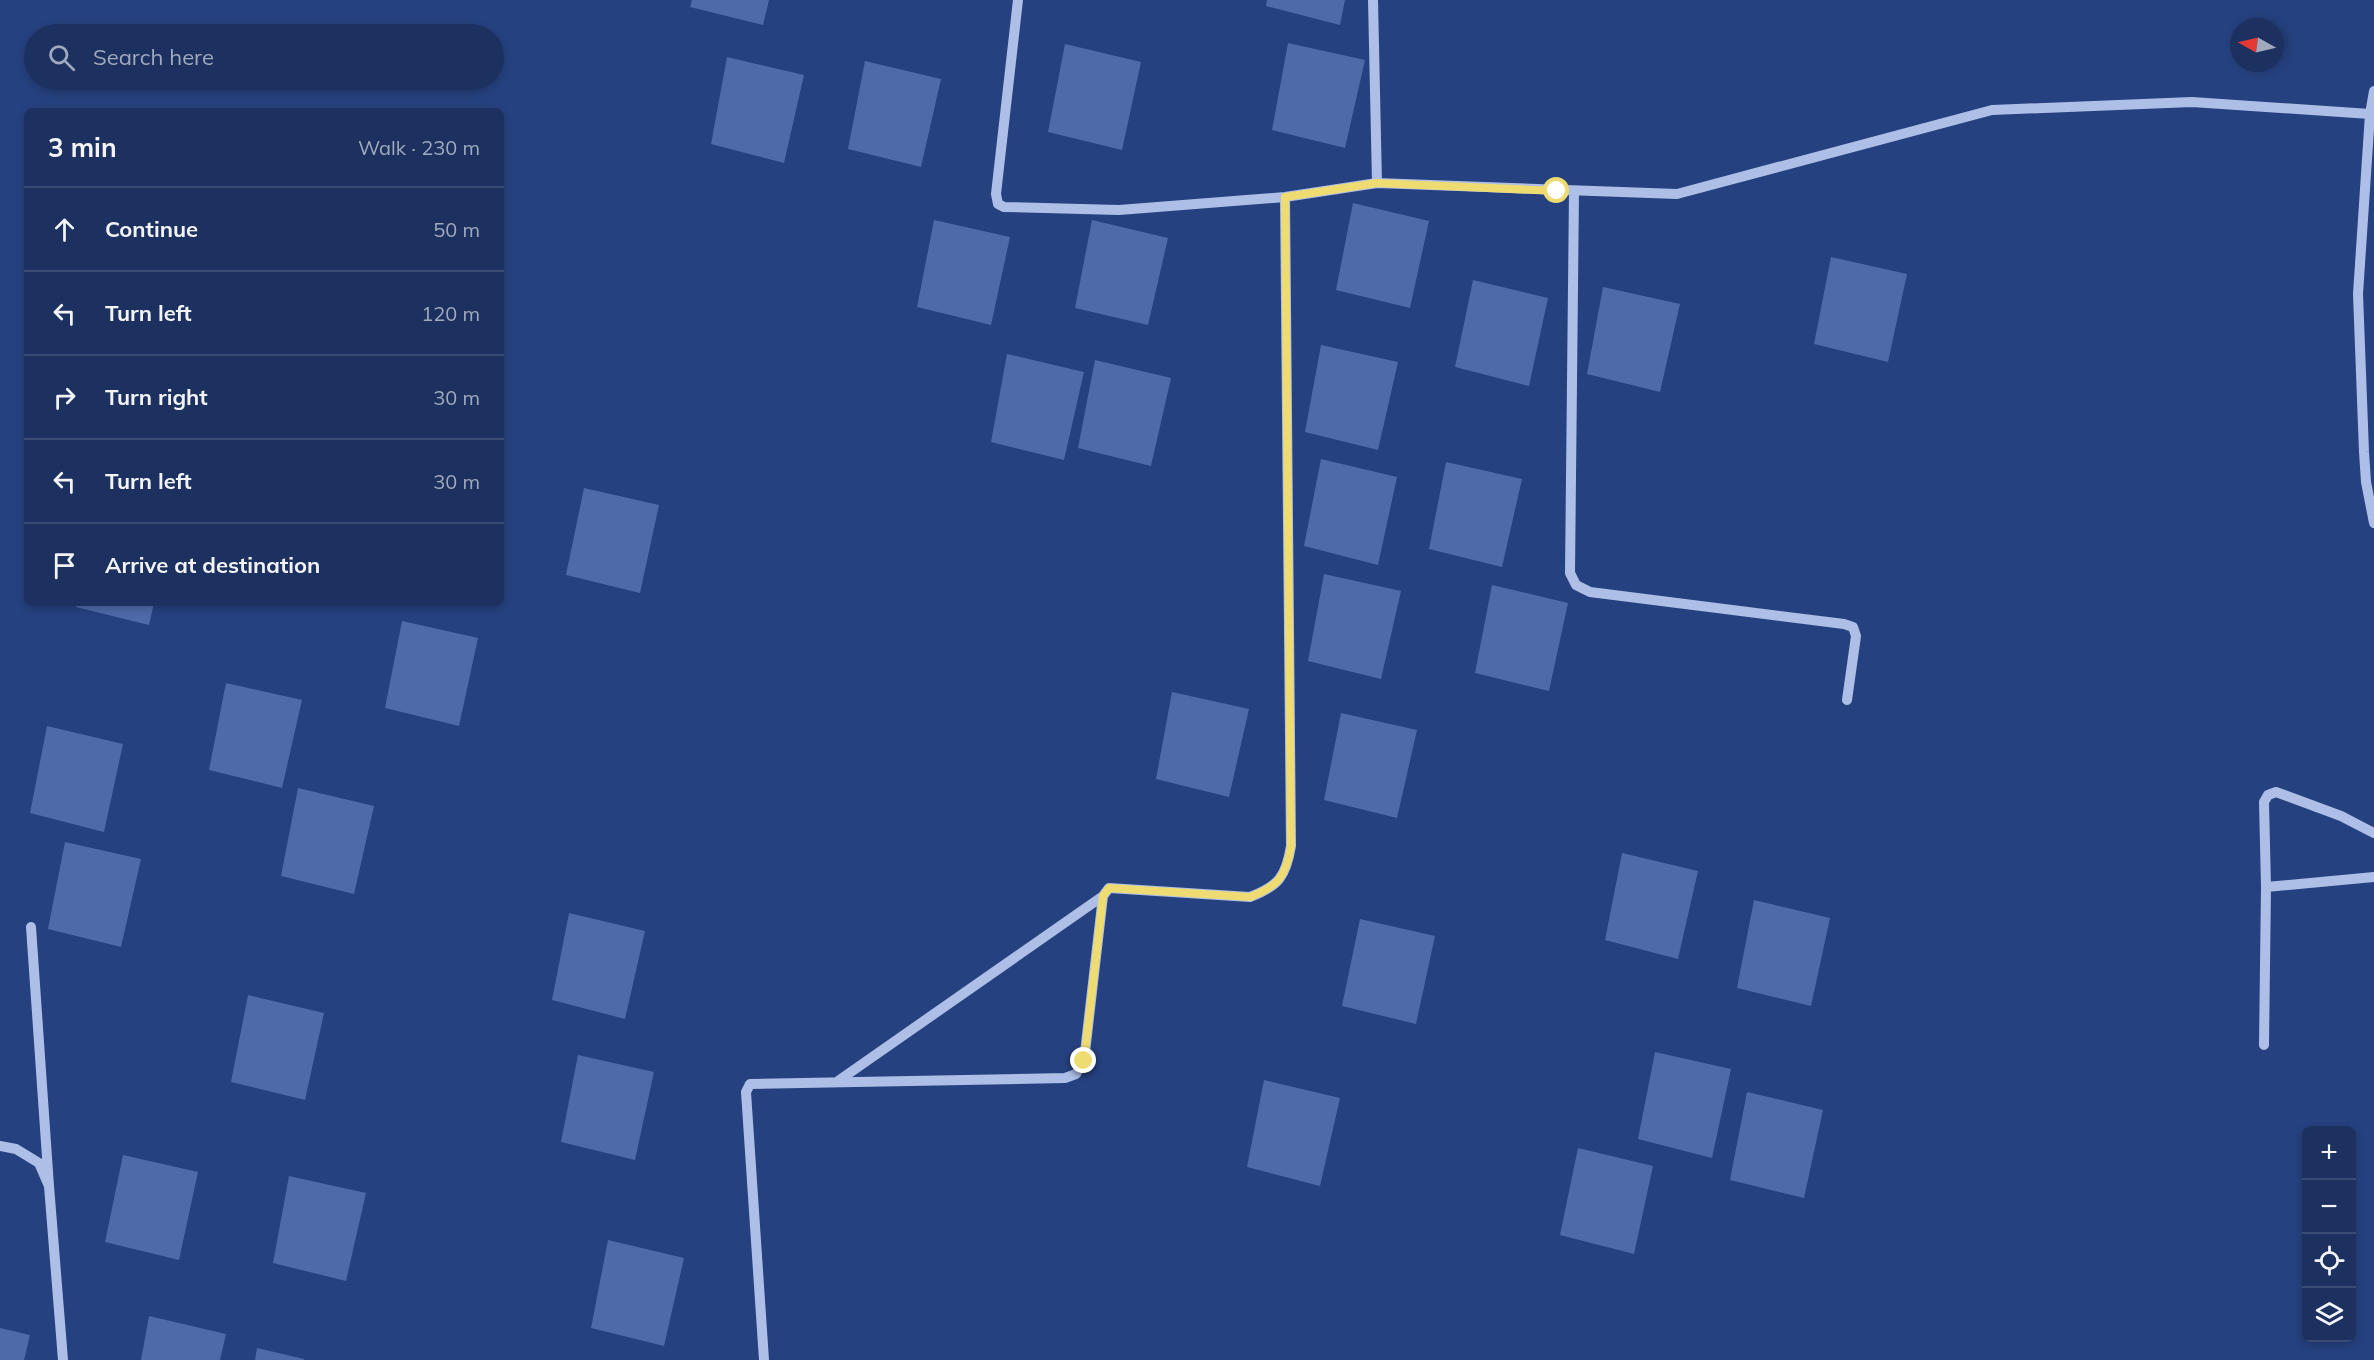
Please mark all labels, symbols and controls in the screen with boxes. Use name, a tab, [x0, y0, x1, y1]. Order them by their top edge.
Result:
north arrow	[2230, 18, 2284, 72]
search box	[24, 24, 504, 90]
icon: search	[45, 41, 78, 74]
text: Search here	[93, 43, 214, 71]
text: 3 min	[48, 131, 117, 164]
text: Walk · 230 m	[358, 135, 480, 160]
route start	[1543, 177, 1569, 203]
icon: ahead	[48, 213, 81, 246]
text: Continue	[105, 215, 198, 243]
text: 50 m	[433, 217, 480, 242]
icon: left	[48, 297, 81, 330]
text: Turn left	[105, 299, 192, 327]
text: 120 m	[421, 301, 480, 326]
icon: right	[48, 381, 81, 414]
text: Turn right	[105, 383, 208, 411]
text: 30 m	[433, 385, 480, 410]
icon: left	[48, 465, 81, 498]
text: Turn left	[105, 467, 192, 495]
text: 30 m	[433, 469, 480, 494]
icon: arrive	[48, 549, 81, 582]
text: Arrive at destination	[105, 551, 320, 579]
route end	[1070, 1047, 1096, 1073]
map controls	[2302, 1126, 2356, 1342]
button: +	[2302, 1126, 2356, 1180]
button: −	[2302, 1180, 2356, 1234]
button: locate	[2302, 1234, 2356, 1288]
button: layers	[2302, 1288, 2356, 1342]

